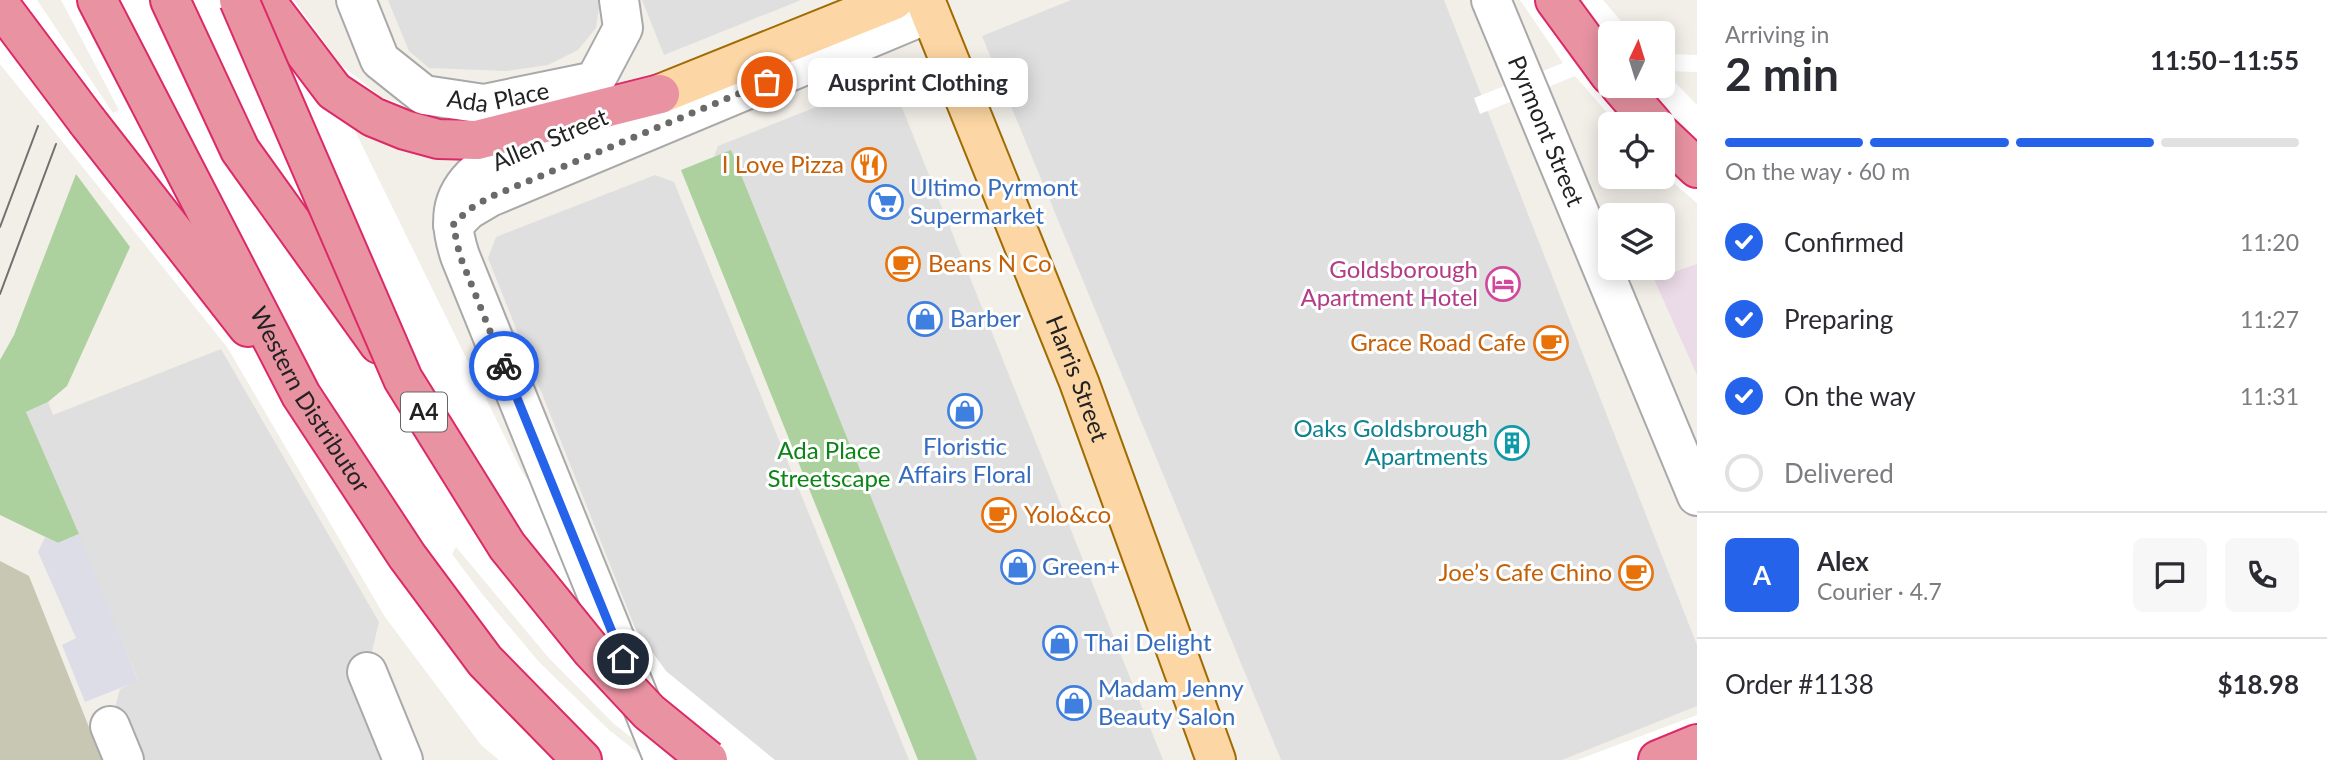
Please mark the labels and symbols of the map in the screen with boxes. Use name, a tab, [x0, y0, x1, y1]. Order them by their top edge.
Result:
north arrow	[1598, 21, 1675, 98]
street label: Pyrmont Street	[1503, 51, 1591, 210]
pin	[737, 52, 797, 112]
callout: Ausprint Clothing	[809, 57, 1030, 106]
street label: Ada Place	[445, 75, 551, 117]
street label: Allen Street	[487, 101, 612, 176]
restaurant icon: I Love Pizza	[850, 146, 888, 184]
place label: I Love Pizza	[722, 149, 844, 178]
place label: Ultimo Pyrmont Supermarket	[910, 172, 1078, 229]
supermarket icon: Ultimo Pyrmont Supermarket	[867, 183, 905, 221]
cafe icon: Beans N Co	[884, 245, 922, 283]
place label: Beans N Co	[928, 248, 1052, 277]
place label: Goldsborough Apartment Hotel	[1300, 254, 1478, 311]
hotel icon: Goldsborough Apartment Hotel	[1484, 265, 1522, 303]
shop icon: Barber	[906, 300, 944, 338]
street label: Western Distributor	[245, 301, 377, 498]
place label: Barber	[950, 303, 1021, 332]
street label: Harris Street	[1041, 311, 1116, 446]
cafe icon: Grace Road Cafe	[1532, 324, 1570, 362]
place label: Grace Road Cafe	[1350, 327, 1526, 356]
courier	[469, 331, 539, 401]
road number: A4	[401, 392, 447, 432]
shop icon: Floristic Affairs Floral	[946, 392, 984, 430]
place label: Oaks Goldsbrough Apartments	[1293, 413, 1488, 470]
building icon: Oaks Goldsbrough Apartments	[1493, 424, 1531, 462]
place label: Floristic Affairs Floral	[898, 431, 1032, 488]
park label: Ada Place Streetscape	[767, 435, 891, 492]
cafe icon: Yolo&co	[980, 496, 1018, 534]
place label: Yolo&co	[1024, 499, 1111, 528]
shop icon: Green+	[999, 548, 1037, 586]
place label: Green+	[1042, 551, 1120, 580]
cafe icon: Joe’s Cafe Chino	[1617, 554, 1655, 592]
place label: Joe’s Cafe Chino	[1439, 557, 1612, 586]
shop icon: Thai Delight	[1041, 624, 1079, 662]
place label: Thai Delight	[1084, 627, 1212, 656]
pin	[593, 629, 653, 689]
place label: Madam Jenny Beauty Salon	[1098, 673, 1244, 730]
shop icon: Madam Jenny Beauty Salon	[1055, 684, 1093, 722]

